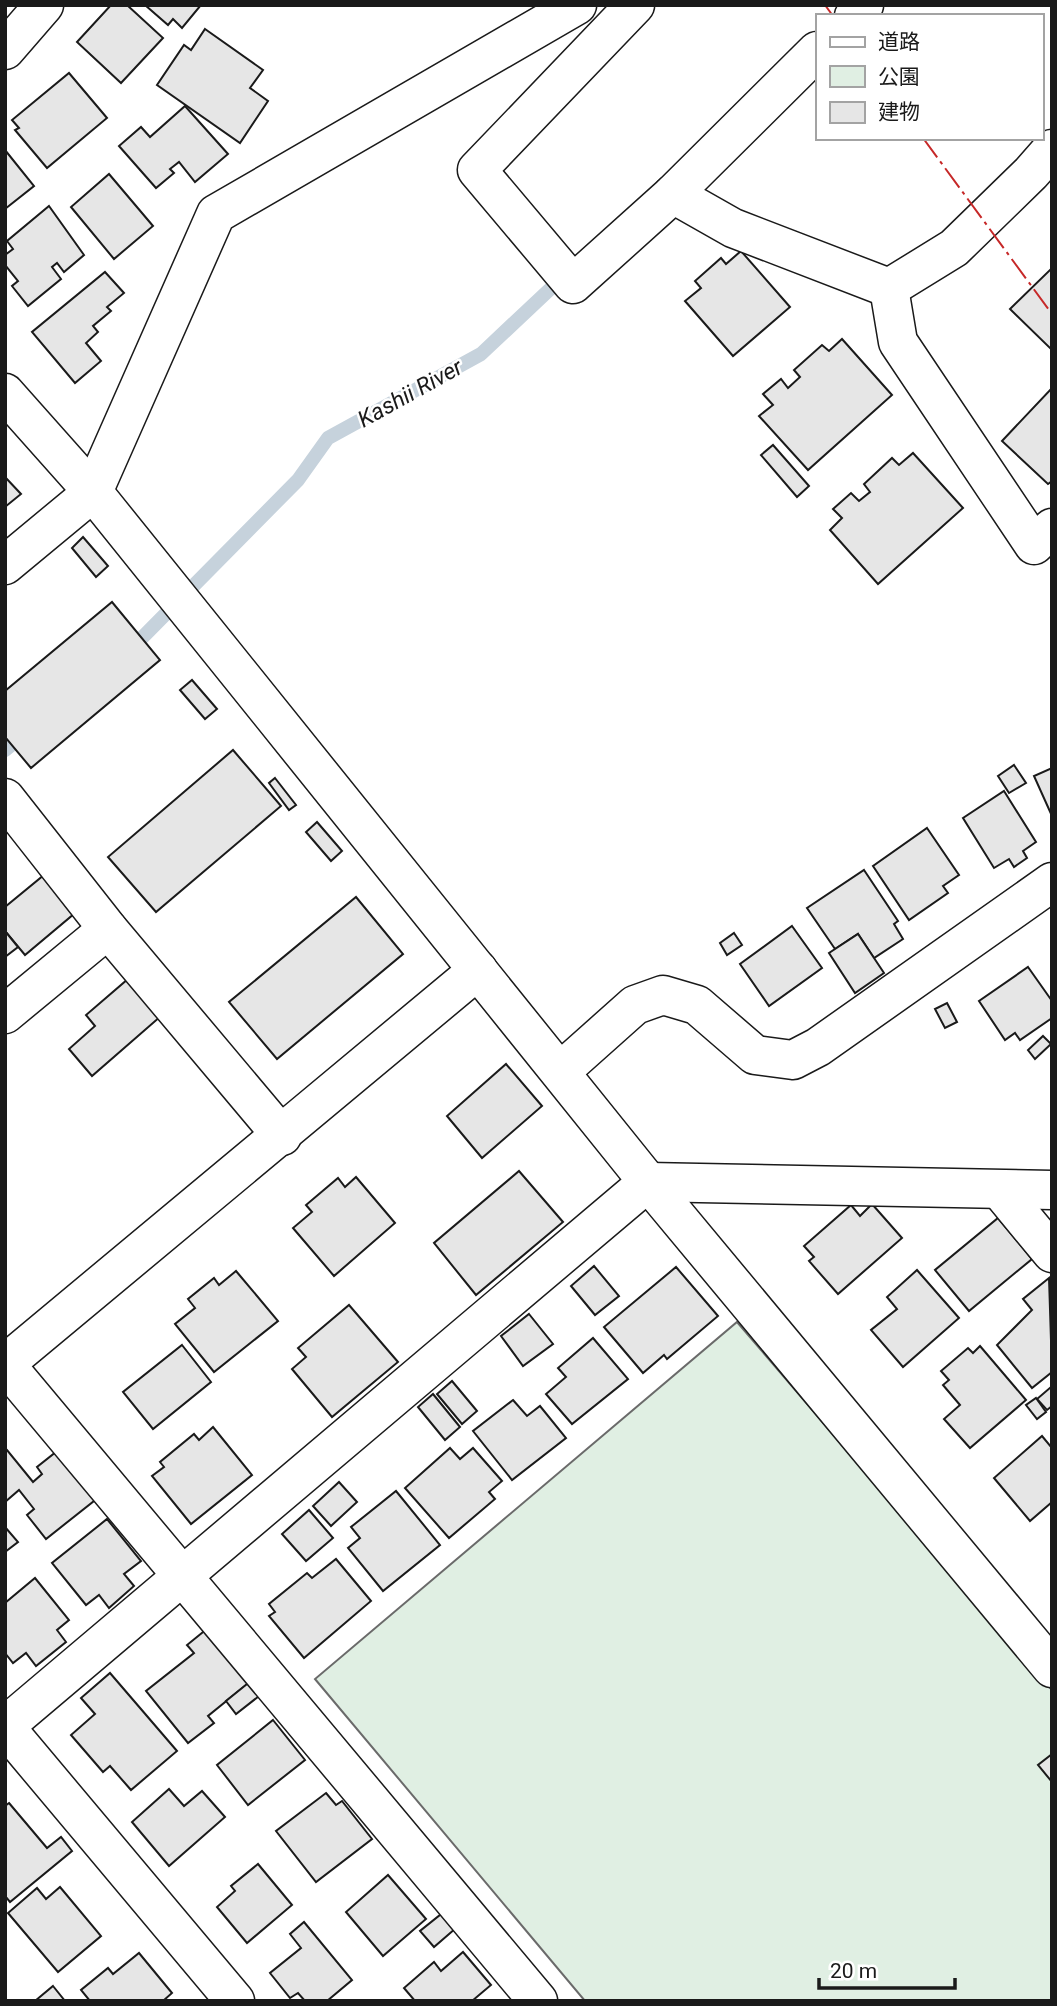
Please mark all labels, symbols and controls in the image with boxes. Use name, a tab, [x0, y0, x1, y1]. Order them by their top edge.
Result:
legend	[816, 14, 1043, 140]
text: 道路	[878, 30, 920, 54]
text: 公園	[878, 65, 920, 89]
text: 建物	[878, 100, 920, 124]
water label: Kashii River	[353, 353, 469, 433]
scale bar	[819, 1946, 956, 1990]
text: 20 m	[830, 1959, 877, 1983]

